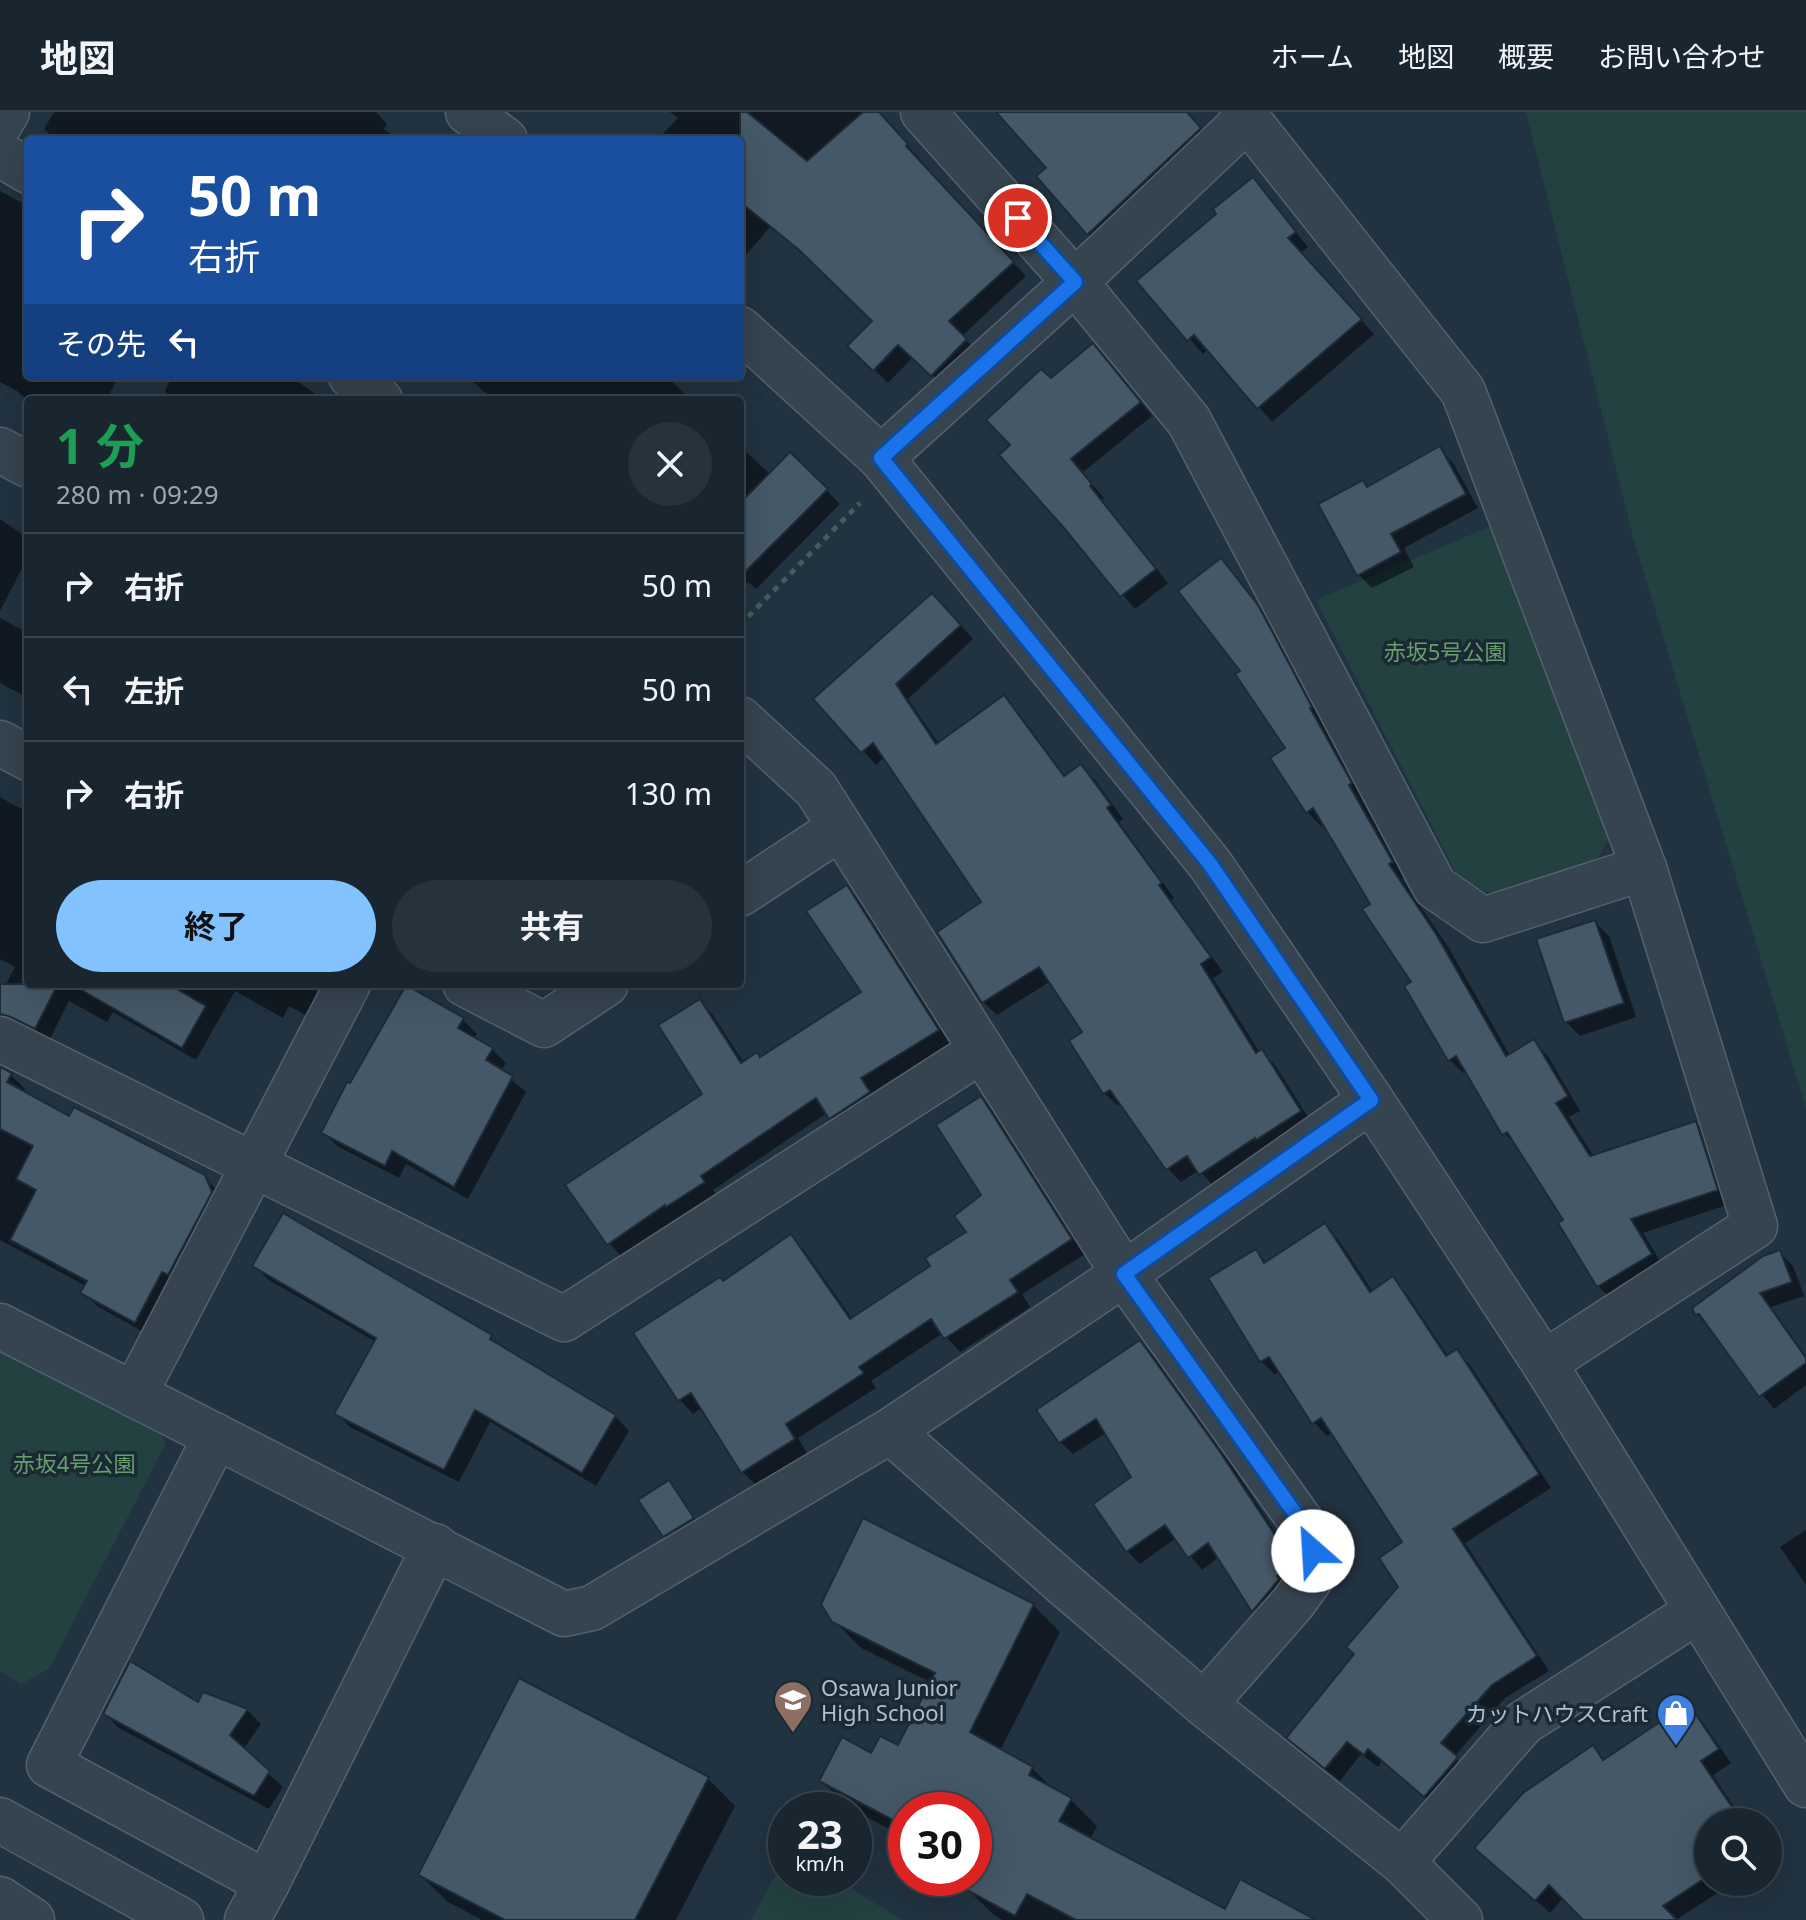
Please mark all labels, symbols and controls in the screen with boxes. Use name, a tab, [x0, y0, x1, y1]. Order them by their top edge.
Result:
text: 地図	[40, 31, 116, 83]
text: ホーム	[1271, 37, 1354, 75]
text: 地図	[1398, 37, 1454, 75]
text: 概要	[1498, 37, 1554, 75]
text: お問い合わせ	[1598, 37, 1766, 75]
text: 50 m	[188, 156, 321, 232]
icon: right	[56, 168, 160, 272]
pin	[984, 184, 1052, 252]
icon: arrive	[996, 196, 1040, 240]
text: 右折	[188, 232, 260, 281]
icon: left	[162, 320, 206, 364]
text: その先	[56, 323, 146, 364]
text: 1 分	[56, 413, 144, 478]
button: close	[628, 422, 712, 506]
text: 280 m · 09:29	[56, 476, 219, 512]
icon: right	[56, 563, 100, 607]
text: 50 m	[642, 565, 712, 606]
text: 右折	[124, 566, 184, 607]
park label: 赤坂5号公園	[1384, 636, 1506, 666]
icon: left	[56, 667, 100, 711]
text: 50 m	[642, 669, 712, 710]
text: 左折	[124, 670, 184, 711]
icon: right	[56, 771, 100, 815]
text: 130 m	[625, 773, 712, 814]
text: 右折	[124, 774, 184, 815]
button: 終了	[56, 880, 376, 972]
button: 共有	[392, 880, 712, 972]
park label: 赤坂4号公園	[13, 1448, 135, 1478]
position arrow	[1271, 1509, 1355, 1593]
place label: Osawa Junior High School	[821, 1672, 958, 1727]
school or university icon: Osawa Junior High School	[772, 1679, 814, 1734]
shop icon: カットハウスCraft	[1655, 1692, 1697, 1747]
place label: カットハウスCraft	[1466, 1698, 1648, 1728]
speed limit sign: 30	[888, 1792, 992, 1896]
text: 23	[797, 1806, 843, 1861]
map controls	[1694, 1808, 1782, 1896]
button: search	[1694, 1808, 1782, 1896]
text: km/h	[795, 1850, 845, 1877]

